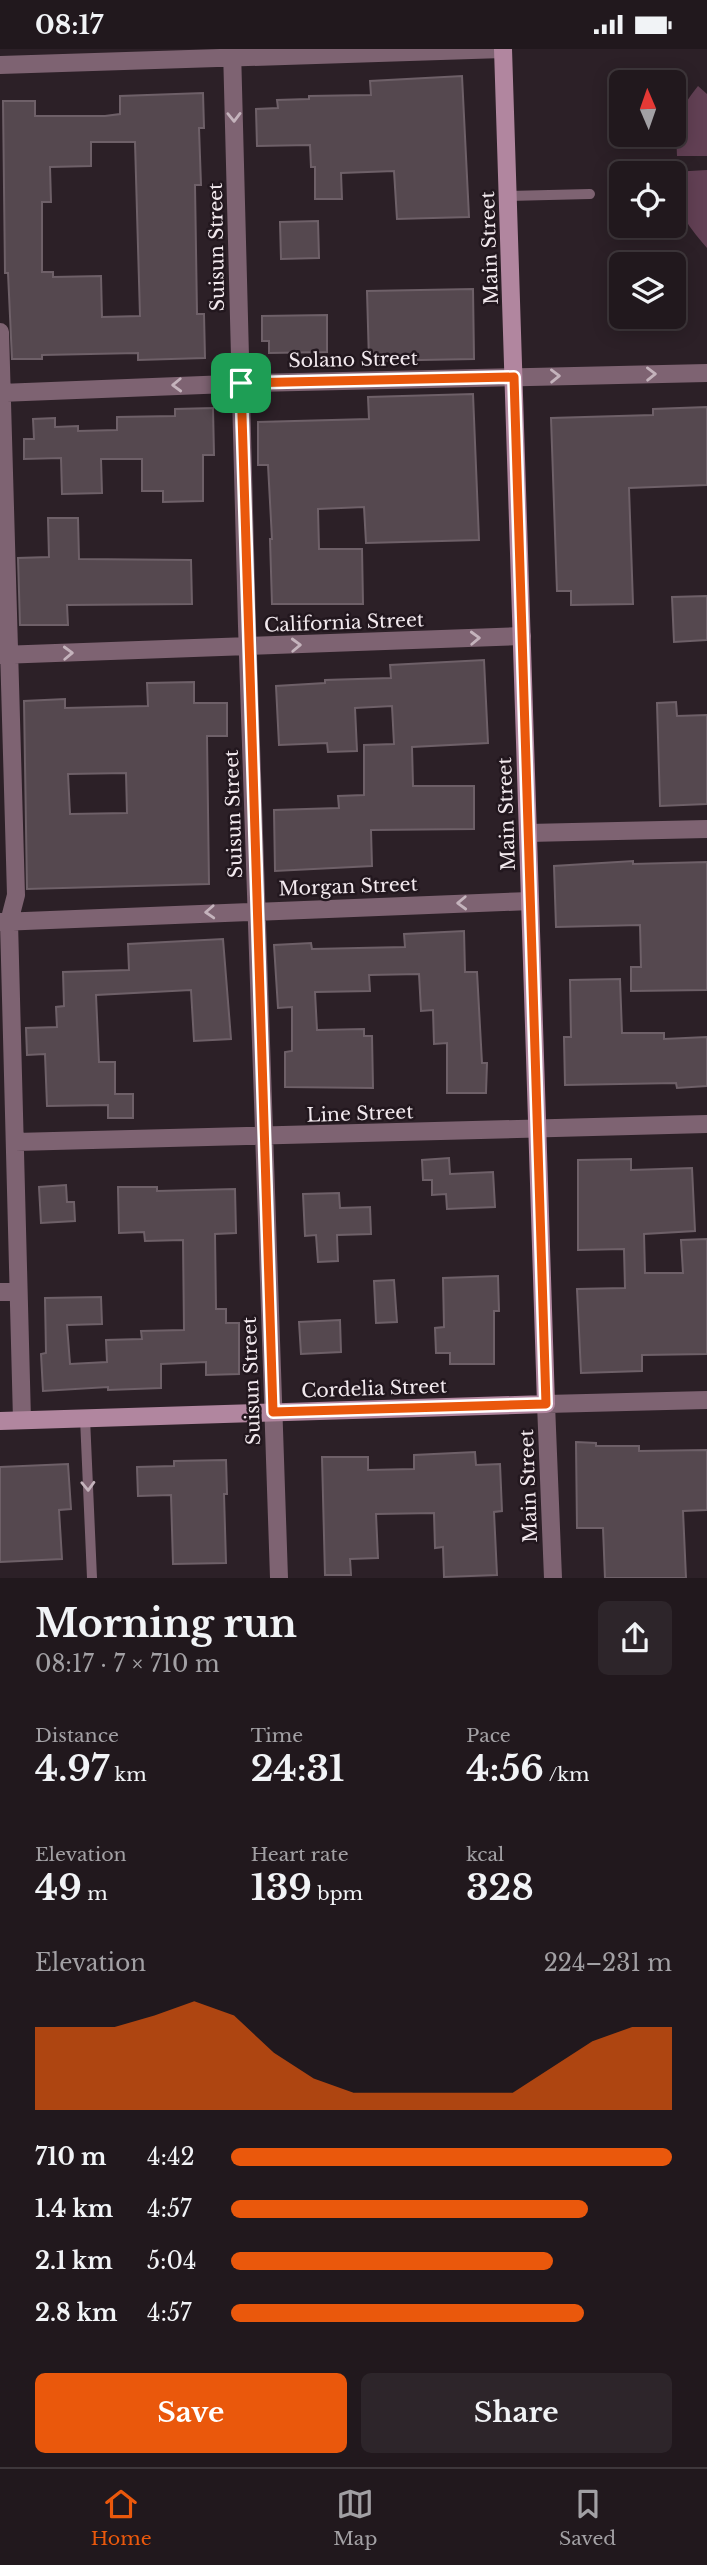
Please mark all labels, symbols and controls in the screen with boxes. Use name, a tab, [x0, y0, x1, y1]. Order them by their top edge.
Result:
text: 08:17	[35, 9, 103, 41]
north arrow	[609, 70, 686, 147]
map controls	[609, 70, 686, 329]
one-way arrow	[226, 112, 241, 123]
button: locate	[609, 161, 686, 238]
street label: Suisun Street	[204, 182, 229, 311]
street label: Main Street	[476, 190, 503, 305]
button: layers	[609, 252, 686, 329]
street label: Solano Street	[288, 347, 419, 372]
pin	[211, 353, 271, 413]
icon: arrive	[222, 364, 260, 402]
one-way arrow	[646, 367, 657, 382]
one-way arrow	[550, 368, 561, 384]
one-way arrow	[171, 378, 182, 393]
street label: California Street	[264, 608, 425, 637]
one-way arrow	[469, 630, 480, 645]
one-way arrow	[290, 637, 301, 652]
one-way arrow	[63, 645, 74, 660]
street label: Suisun Street	[220, 749, 247, 879]
street label: Main Street	[493, 756, 520, 871]
street label: Morgan Street	[278, 873, 419, 900]
one-way arrow	[456, 895, 467, 910]
one-way arrow	[204, 905, 215, 920]
street label: Line Street	[306, 1100, 415, 1127]
street label: Suisun Street	[238, 1316, 265, 1446]
street label: Cordelia Street	[301, 1374, 448, 1403]
street label: Main Street	[515, 1428, 542, 1543]
one-way arrow	[81, 1481, 96, 1492]
text: Morning run	[35, 1600, 297, 1647]
button: share	[598, 1601, 672, 1675]
text: 08:17 · 7 × 710 m	[35, 1650, 220, 1678]
text: Distance	[35, 1724, 119, 1747]
text: Time	[251, 1724, 303, 1747]
text: Pace	[466, 1724, 511, 1747]
text: 4.97	[35, 1747, 109, 1790]
text: 24:31	[251, 1747, 344, 1790]
text: 4:56	[466, 1747, 544, 1790]
text: km	[109, 1763, 147, 1786]
text: /km	[544, 1763, 589, 1786]
text: Elevation	[35, 1843, 127, 1866]
text: Heart rate	[251, 1843, 349, 1866]
text: kcal	[466, 1843, 504, 1866]
text: 49	[35, 1866, 82, 1909]
text: 139	[251, 1866, 312, 1909]
text: 328	[466, 1866, 534, 1909]
text: m	[82, 1882, 108, 1905]
text: bpm	[312, 1882, 363, 1905]
text: Elevation	[35, 1949, 146, 1977]
text: 224–231 m	[544, 1949, 672, 1977]
text: 710 m	[35, 2143, 106, 2171]
text: 4:42	[147, 2143, 195, 2171]
text: 1.4 km	[35, 2195, 113, 2223]
text: 4:57	[147, 2195, 192, 2223]
text: 2.1 km	[35, 2247, 113, 2275]
text: 5:04	[147, 2247, 197, 2275]
text: 2.8 km	[35, 2299, 117, 2327]
text: 4:57	[147, 2299, 192, 2327]
button: Save	[35, 2373, 347, 2453]
button: Share	[361, 2373, 672, 2453]
tab: Home	[91, 2485, 152, 2550]
tab: Map	[333, 2485, 377, 2550]
tab: Saved	[559, 2485, 616, 2550]

